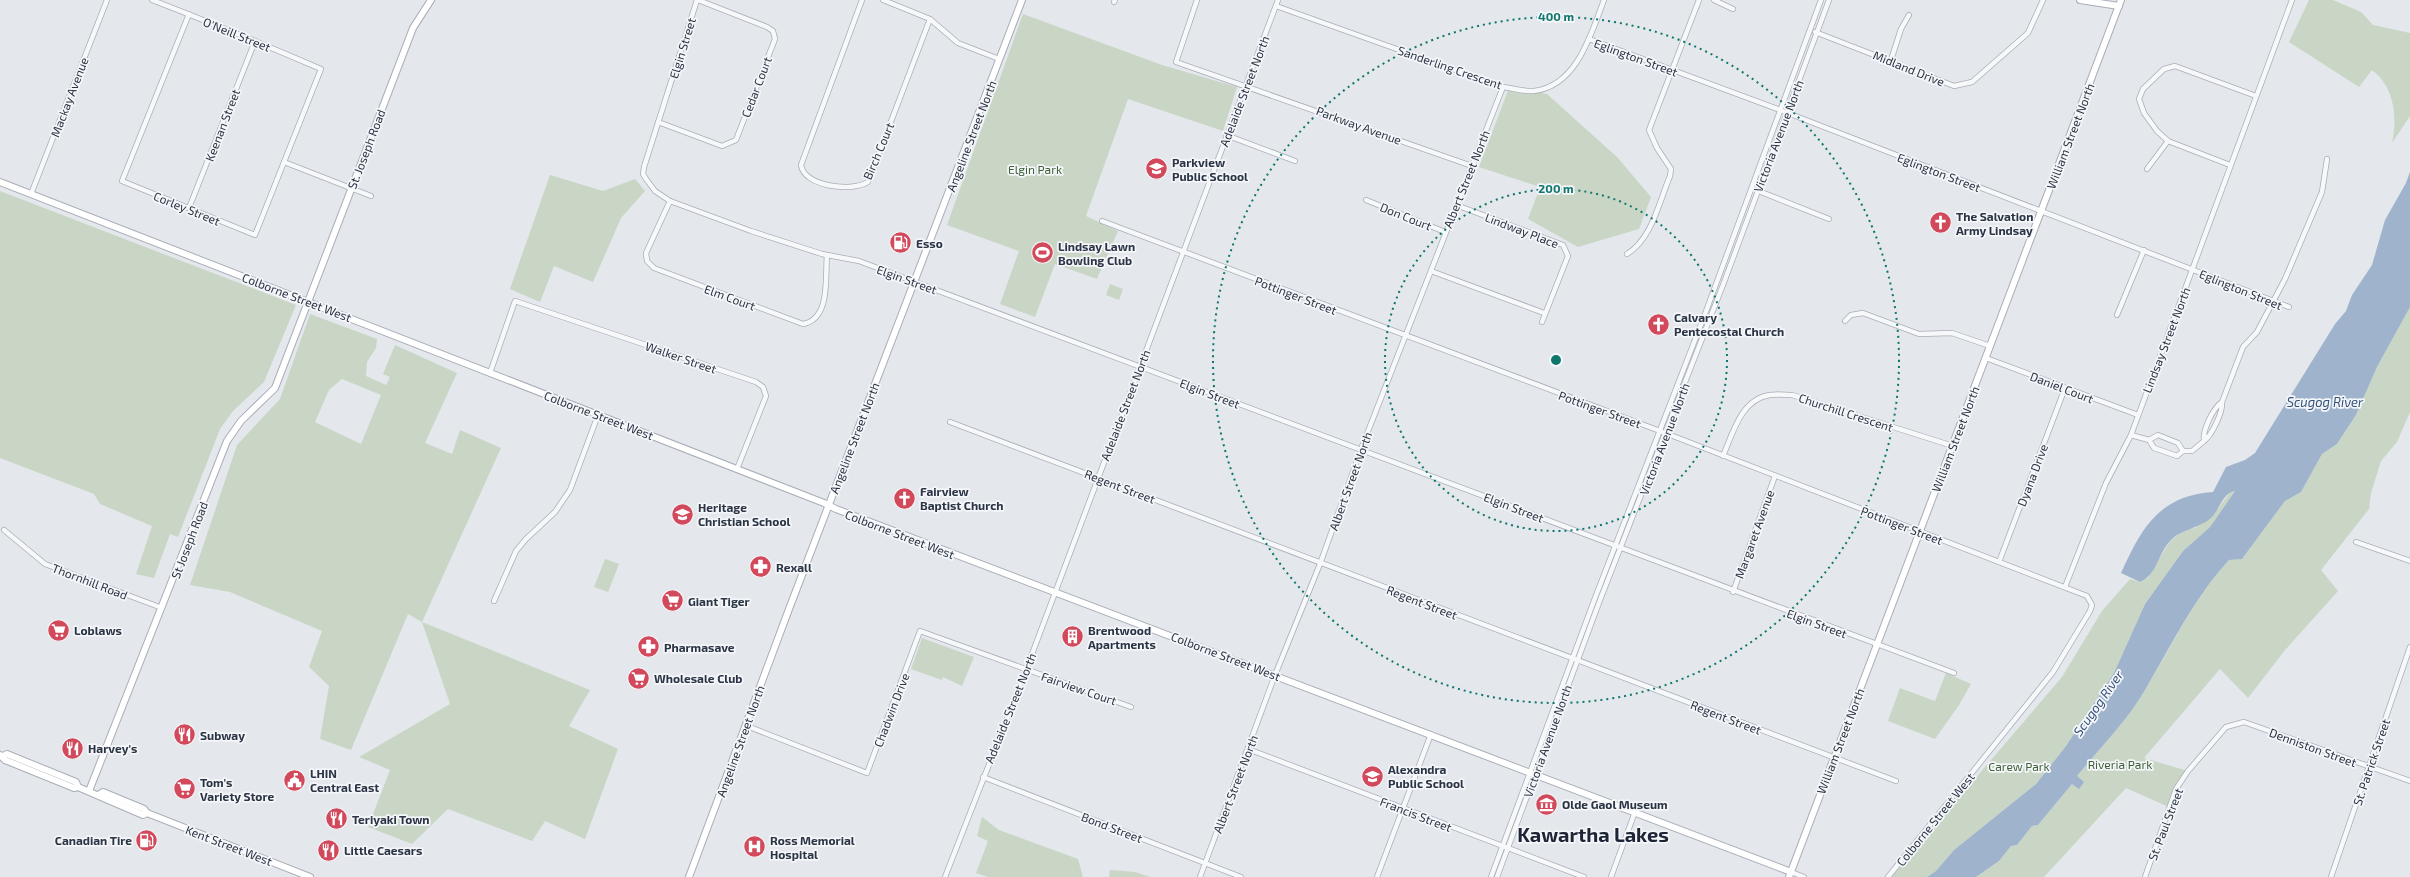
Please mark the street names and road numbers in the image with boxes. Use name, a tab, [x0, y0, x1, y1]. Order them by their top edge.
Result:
street label: O'Neill Street	[201, 14, 273, 54]
street label: Elgin Street	[666, 15, 698, 80]
street label: Adelaide Street North	[1216, 34, 1272, 148]
street label: Eglington Street	[1592, 35, 1680, 79]
street label: Sanderling Crescent	[1396, 43, 1504, 92]
street label: Midland Drive	[1871, 47, 1947, 89]
street label: Cedar Court	[738, 54, 774, 119]
street label: Mackay Avenue	[47, 55, 91, 139]
street label: Angeline Street North	[943, 78, 999, 194]
street label: Victoria Avenue North	[1750, 78, 1806, 194]
street label: William Street North	[2043, 81, 2097, 191]
street label: Keenan Street	[202, 86, 242, 163]
street label: Parkway Avenue	[1314, 103, 1404, 147]
street label: St. Joseph Road	[344, 107, 388, 191]
street label: Birch Court	[860, 120, 896, 182]
street label: Albert Street North	[1440, 128, 1492, 230]
street label: Eglington Street	[1895, 150, 1983, 194]
street label: Corley Street	[152, 188, 223, 228]
street label: Don Court	[1378, 199, 1434, 233]
street label: Lindway Place	[1483, 210, 1561, 250]
street label: Elgin Street	[875, 262, 939, 296]
street label: Eglington Street	[2198, 266, 2285, 312]
street label: Colborne Street West	[240, 270, 354, 324]
street label: Pottinger Street	[1253, 273, 1339, 317]
street label: Elm Court	[703, 281, 758, 313]
street label: Lindsay Street North	[2139, 285, 2193, 395]
street label: Walker Street	[644, 338, 719, 376]
street label: Adelaide Street North	[1097, 348, 1153, 462]
street label: Daniel Court	[2028, 368, 2096, 406]
street label: Elgin Street	[1178, 375, 1242, 411]
street label: Angeline Street North	[826, 380, 882, 496]
street label: Victoria Avenue North	[1636, 381, 1692, 497]
street label: William Street North	[1928, 384, 1982, 494]
street label: Colborne Street West	[542, 388, 656, 442]
street label: Pottinger Street	[1557, 388, 1643, 431]
street label: Churchill Crescent	[1797, 390, 1895, 434]
street label: Albert Street North	[1326, 430, 1374, 532]
street label: Dyana Drive	[2014, 442, 2050, 508]
street label: Regent Street	[1083, 466, 1158, 506]
street label: Margaret Avenue	[1731, 488, 1777, 580]
street label: Elgin Street	[1482, 489, 1546, 525]
street label: St Joseph Road	[168, 500, 210, 580]
street label: Pottinger Street	[1859, 503, 1945, 547]
street label: Colborne Street West	[843, 507, 957, 561]
street label: Thornhill Road	[50, 560, 130, 602]
street label: Regent Street	[1385, 582, 1460, 622]
street label: Elgin Street	[1785, 606, 1849, 640]
street label: Colborne Street West	[1169, 629, 1283, 683]
street label: Adelaide Street North	[981, 651, 1039, 765]
street label: Fairview Court	[1040, 669, 1119, 708]
street label: Chadwin Drive	[870, 671, 912, 749]
street label: Angeline Street North	[713, 683, 767, 799]
street label: Victoria Avenue North	[1520, 683, 1574, 799]
street label: William Street North	[1813, 686, 1867, 796]
street label: Regent Street	[1689, 697, 1764, 737]
street label: St. Patrick Street	[2350, 717, 2392, 807]
street label: Denniston Street	[2267, 725, 2359, 769]
street label: Albert Street North	[1210, 733, 1260, 835]
street label: Colborne Street West	[1893, 769, 1977, 868]
street label: St. Paul Street	[2145, 785, 2185, 862]
street label: Francis Street	[1378, 794, 1454, 834]
street label: Bond Street	[1080, 809, 1145, 845]
street label: Kent Street West	[184, 822, 275, 868]

